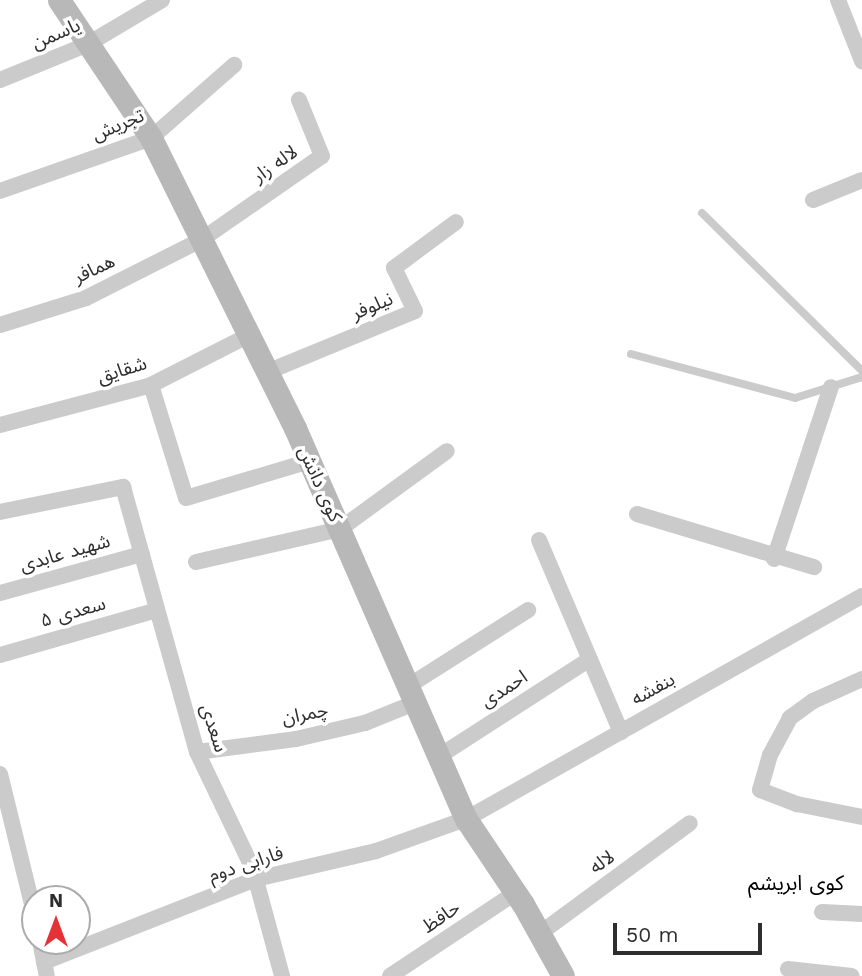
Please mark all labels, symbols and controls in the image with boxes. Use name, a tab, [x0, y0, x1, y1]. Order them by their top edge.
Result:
street label: یاسمن	[28, 14, 84, 54]
street label: تجریش	[88, 104, 148, 146]
street label: لاله زار	[248, 140, 302, 188]
street label: همافر	[69, 249, 119, 289]
street label: نیلوفر	[348, 287, 396, 325]
street label: شقایق	[94, 352, 150, 388]
street label: کوی دانش	[293, 443, 347, 525]
street label: شهید عابدی	[17, 529, 113, 577]
street label: سعدی ۵	[38, 592, 108, 632]
street label: احمدی	[476, 665, 532, 713]
street label: بنفشه	[627, 668, 679, 710]
street label: چمران	[280, 698, 330, 730]
street label: سعدی	[196, 701, 232, 755]
street label: فارابی دوم	[206, 841, 286, 887]
street label: لاله	[585, 845, 619, 879]
district label: کوی ابریشم	[748, 870, 844, 896]
north arrow	[21, 885, 91, 955]
text: N	[49, 889, 63, 912]
street label: حافظ	[418, 896, 464, 938]
scale bar	[617, 909, 766, 953]
text: 50 m	[626, 922, 678, 947]

